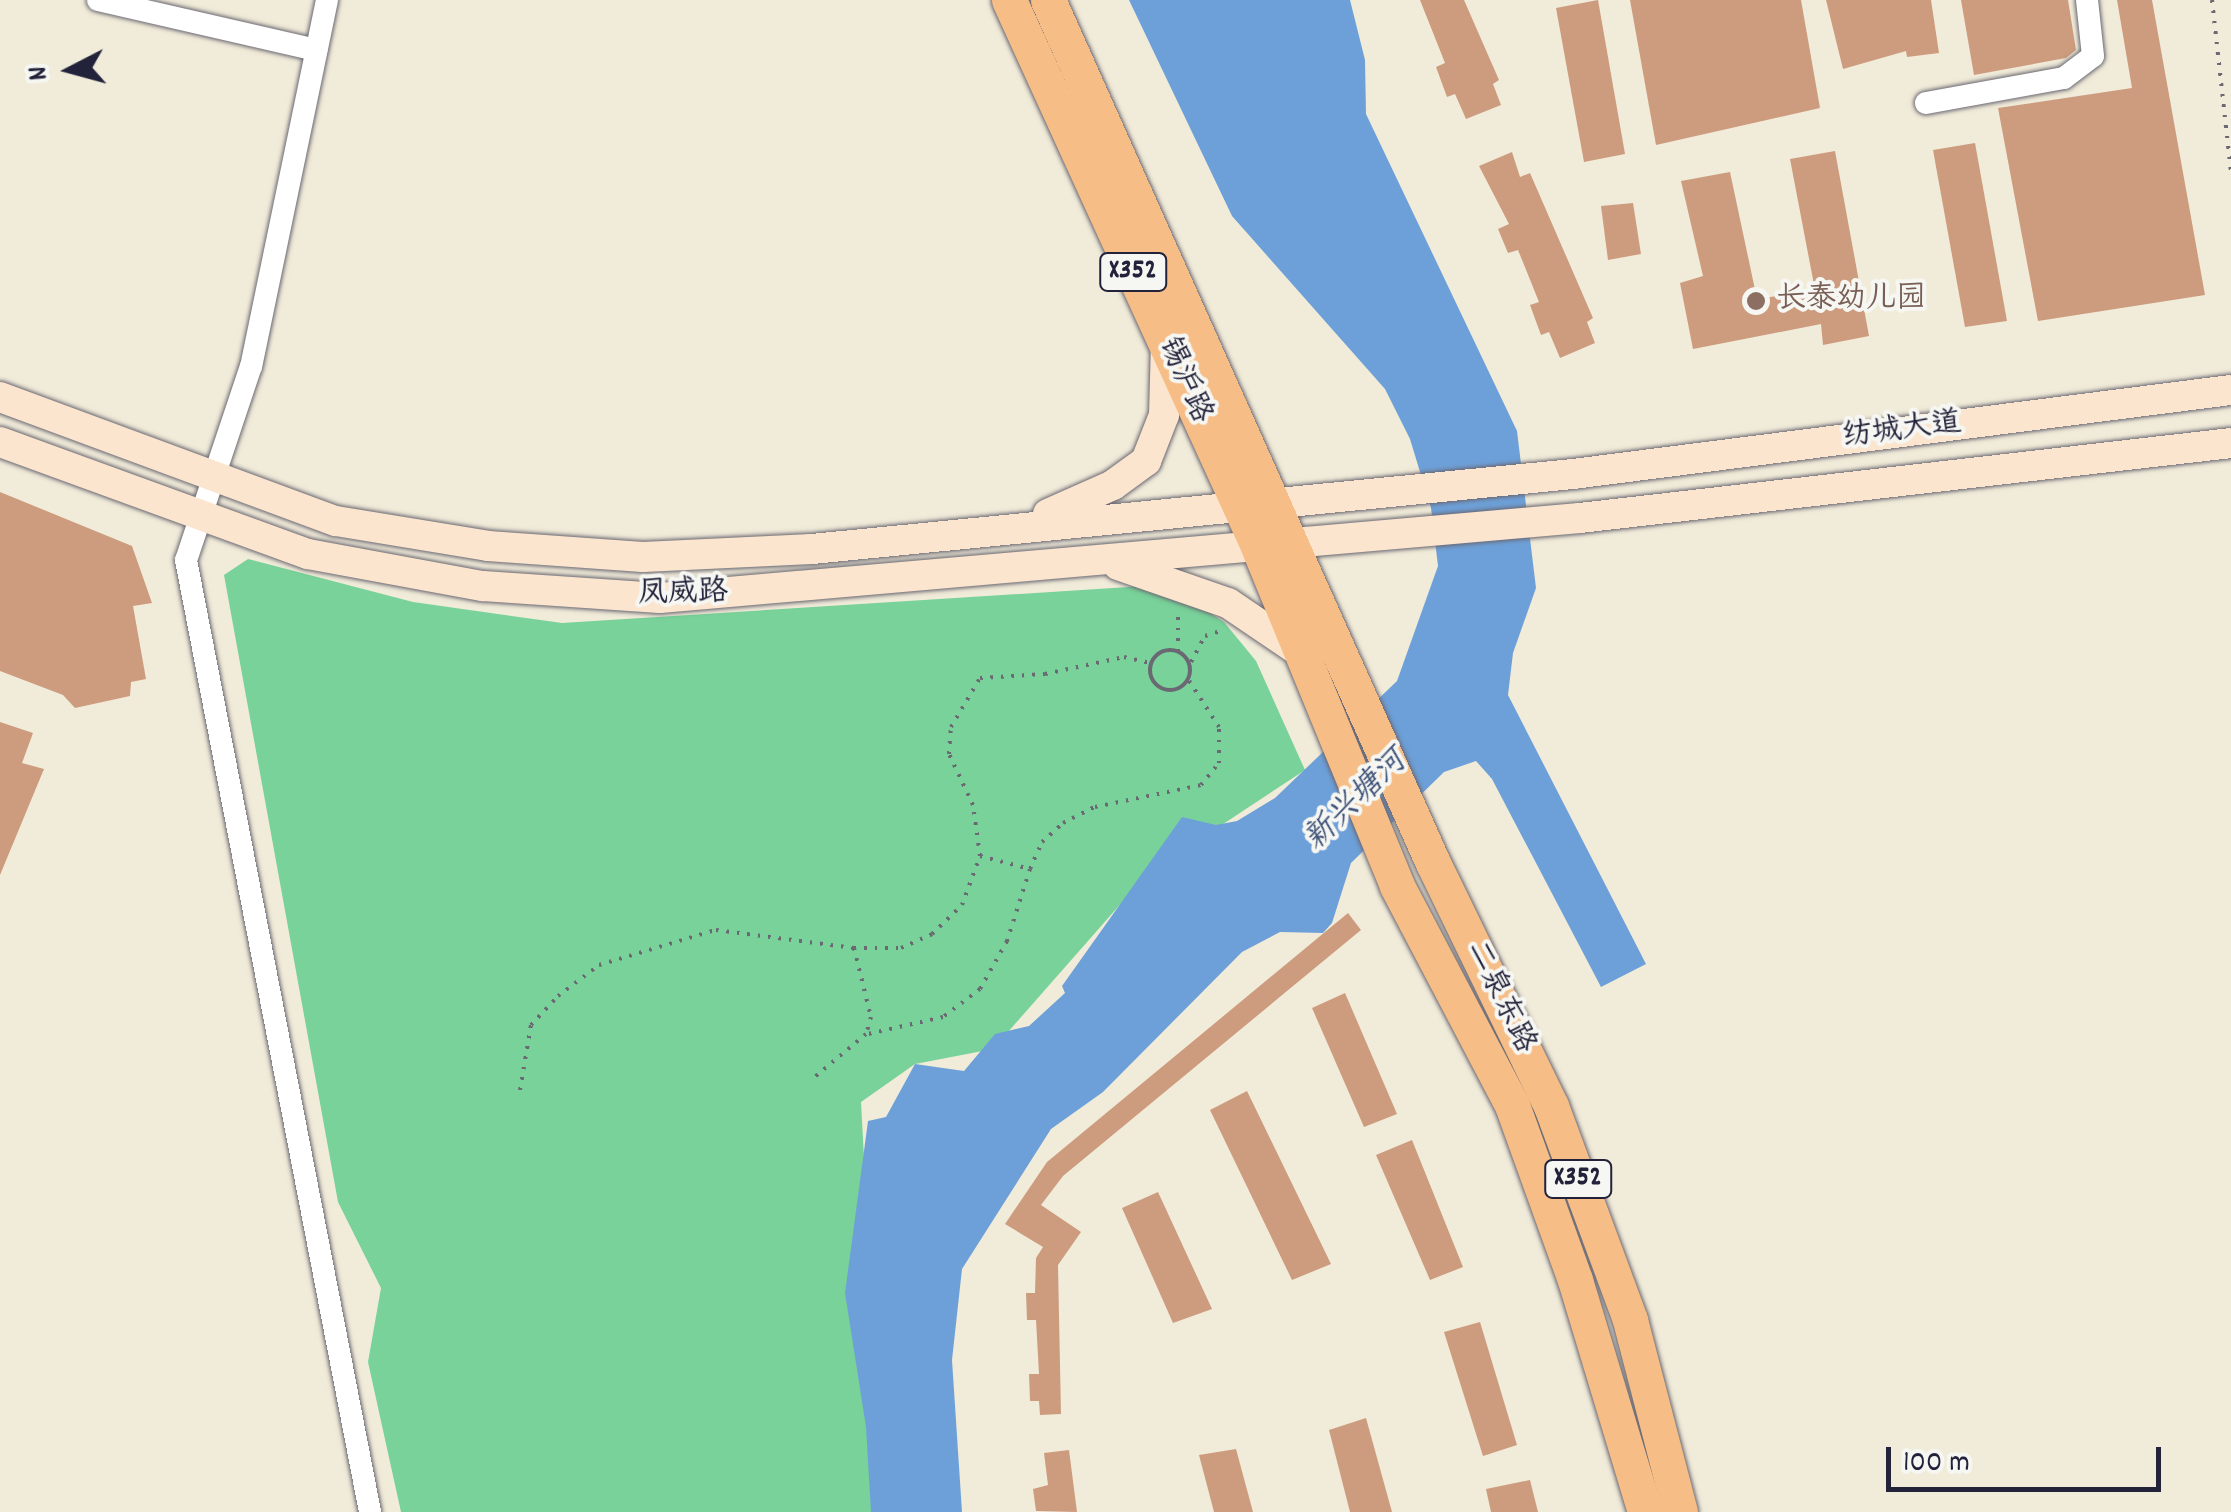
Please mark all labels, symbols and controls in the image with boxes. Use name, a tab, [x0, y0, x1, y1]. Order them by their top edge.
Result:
north arrow	[20, 20, 120, 120]
text: N	[20, 64, 61, 82]
road number: X352	[1098, 249, 1168, 295]
place label: 长泰幼儿园	[1776, 283, 1926, 319]
marker: 长泰幼儿园	[1745, 290, 1767, 312]
street label: 锡沪路	[1148, 333, 1218, 429]
street label: 纺城大道	[1840, 407, 1964, 457]
street label: 凤威路	[638, 576, 728, 614]
water label: 新兴塘河	[1298, 744, 1416, 860]
street label: 二泉东路	[1457, 936, 1541, 1060]
road number: X352	[1543, 1156, 1613, 1202]
scale bar	[1891, 1427, 2166, 1489]
text: 100 m	[1903, 1443, 1970, 1486]

